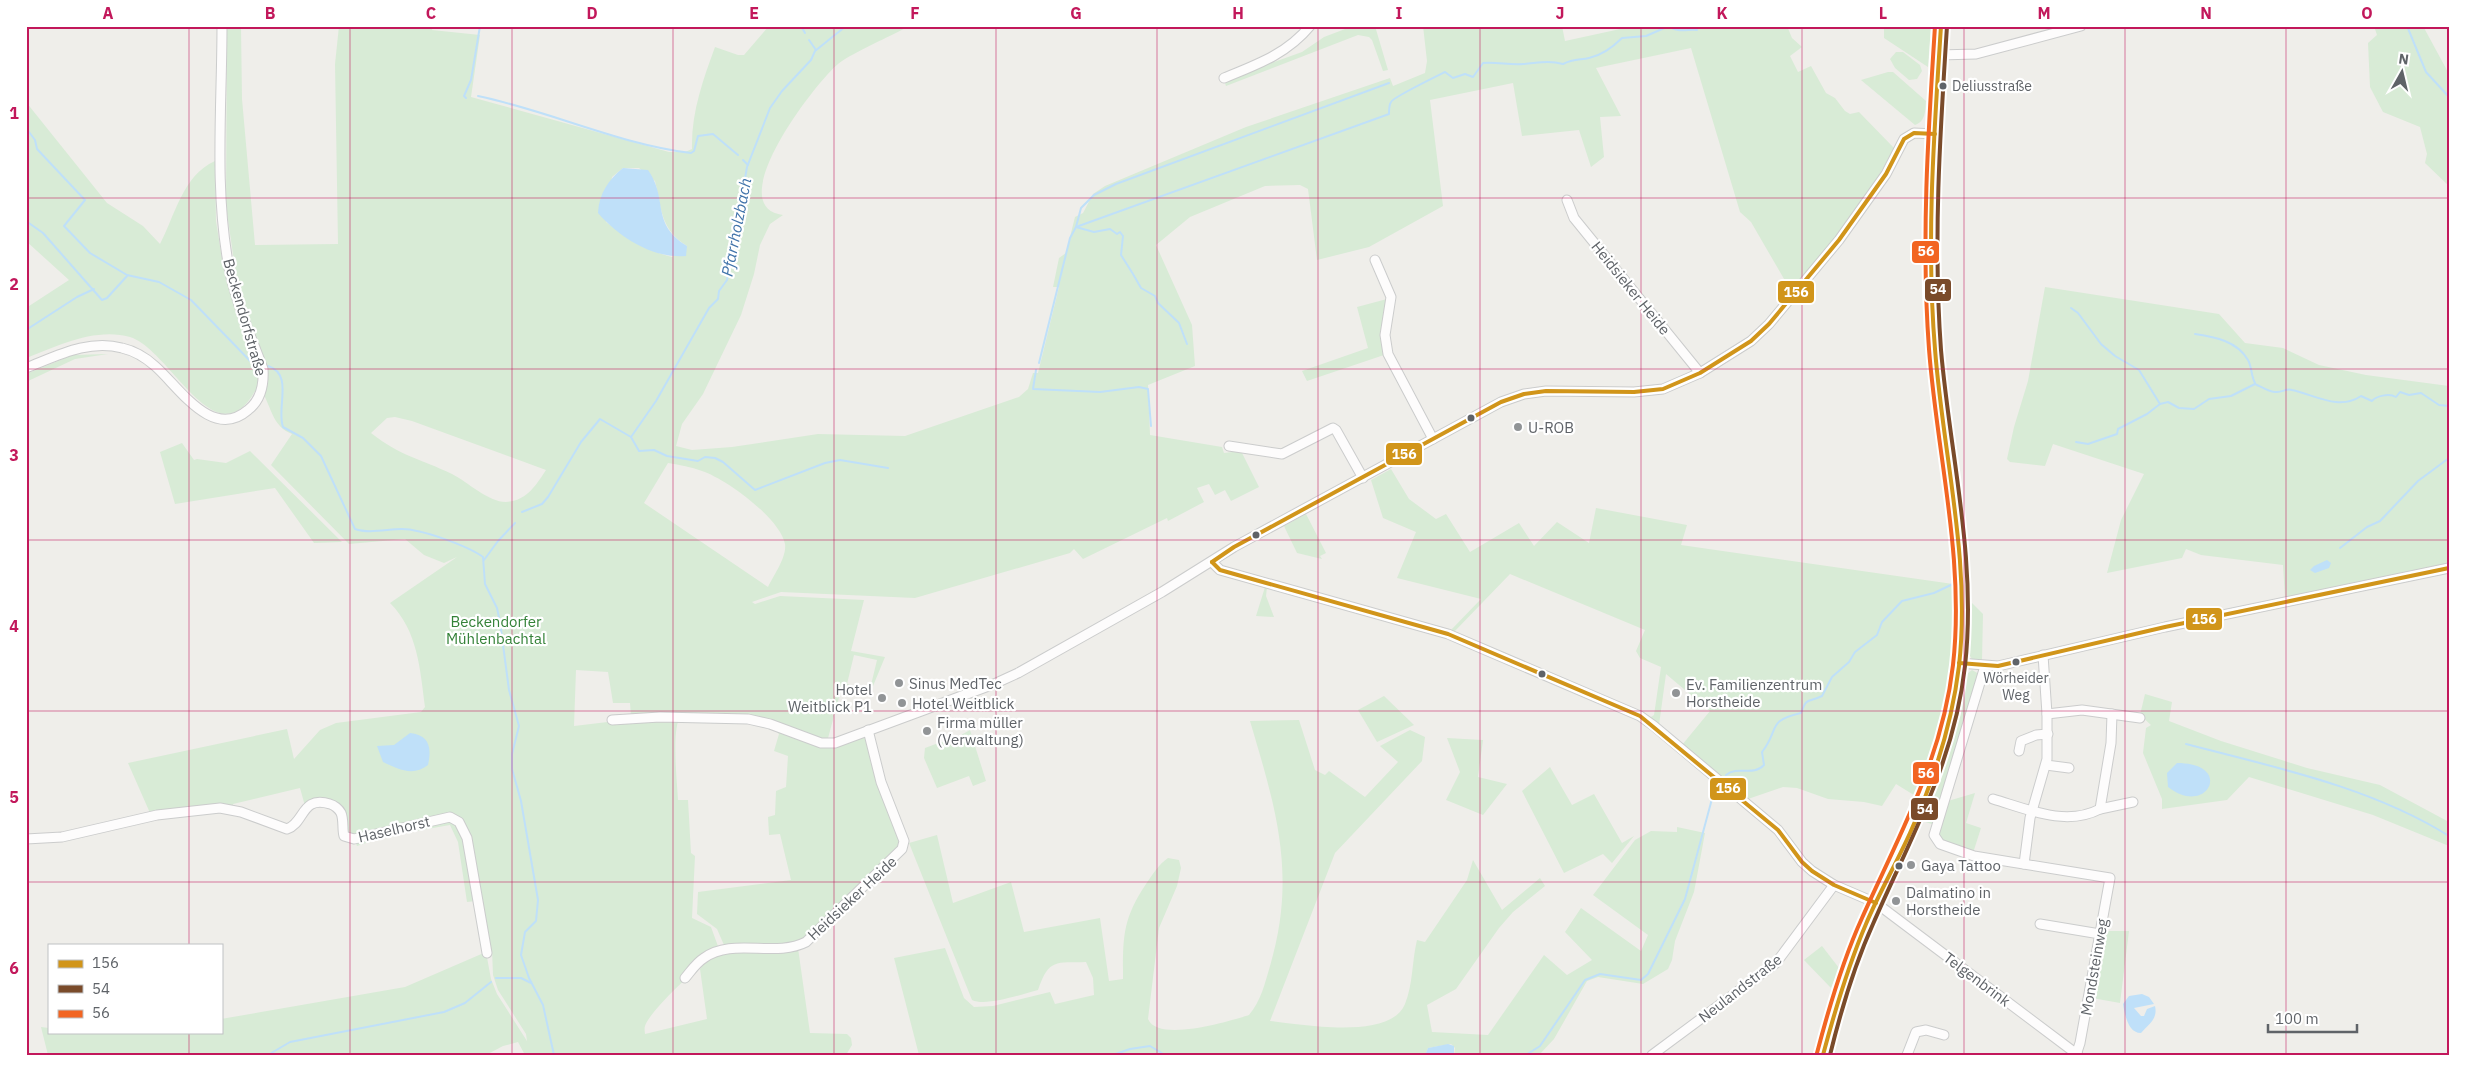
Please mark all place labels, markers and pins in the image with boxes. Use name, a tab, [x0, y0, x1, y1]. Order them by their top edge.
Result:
place label: Deliusstraße	[1952, 77, 2032, 95]
marker: Deliusstraße	[1938, 81, 1948, 91]
unlabelled marker	[1466, 413, 1476, 423]
place label: U-ROB	[1528, 418, 1574, 437]
marker: U-ROB	[1512, 421, 1524, 433]
unlabelled marker	[1251, 530, 1261, 540]
marker: Wörheider Weg	[2011, 657, 2021, 667]
unlabelled marker	[1537, 669, 1547, 679]
place label: Wörheider Weg	[1983, 669, 2049, 704]
place label: Sinus MedTec	[909, 674, 1002, 693]
place label: Ev. Familienzentrum Horstheide	[1686, 675, 1822, 711]
marker: Sinus MedTec	[893, 677, 905, 689]
place label: Hotel Weitblick P1	[788, 680, 872, 716]
marker: Ev. Familienzentrum Horstheide	[1670, 687, 1682, 699]
marker: Hotel Weitblick P1	[876, 692, 888, 704]
place label: Hotel Weitblick	[912, 694, 1015, 713]
marker: Hotel Weitblick	[896, 697, 908, 709]
place label: Firma müller (Verwaltung)	[937, 713, 1024, 749]
marker: Firma müller (Verwaltung)	[921, 725, 933, 737]
place label: Gaya Tattoo	[1921, 856, 2001, 875]
marker: Gaya Tattoo	[1905, 859, 1917, 871]
unlabelled marker	[1894, 861, 1904, 871]
place label: Dalmatino in Horstheide	[1906, 883, 1991, 919]
marker: Dalmatino in Horstheide	[1890, 895, 1902, 907]

